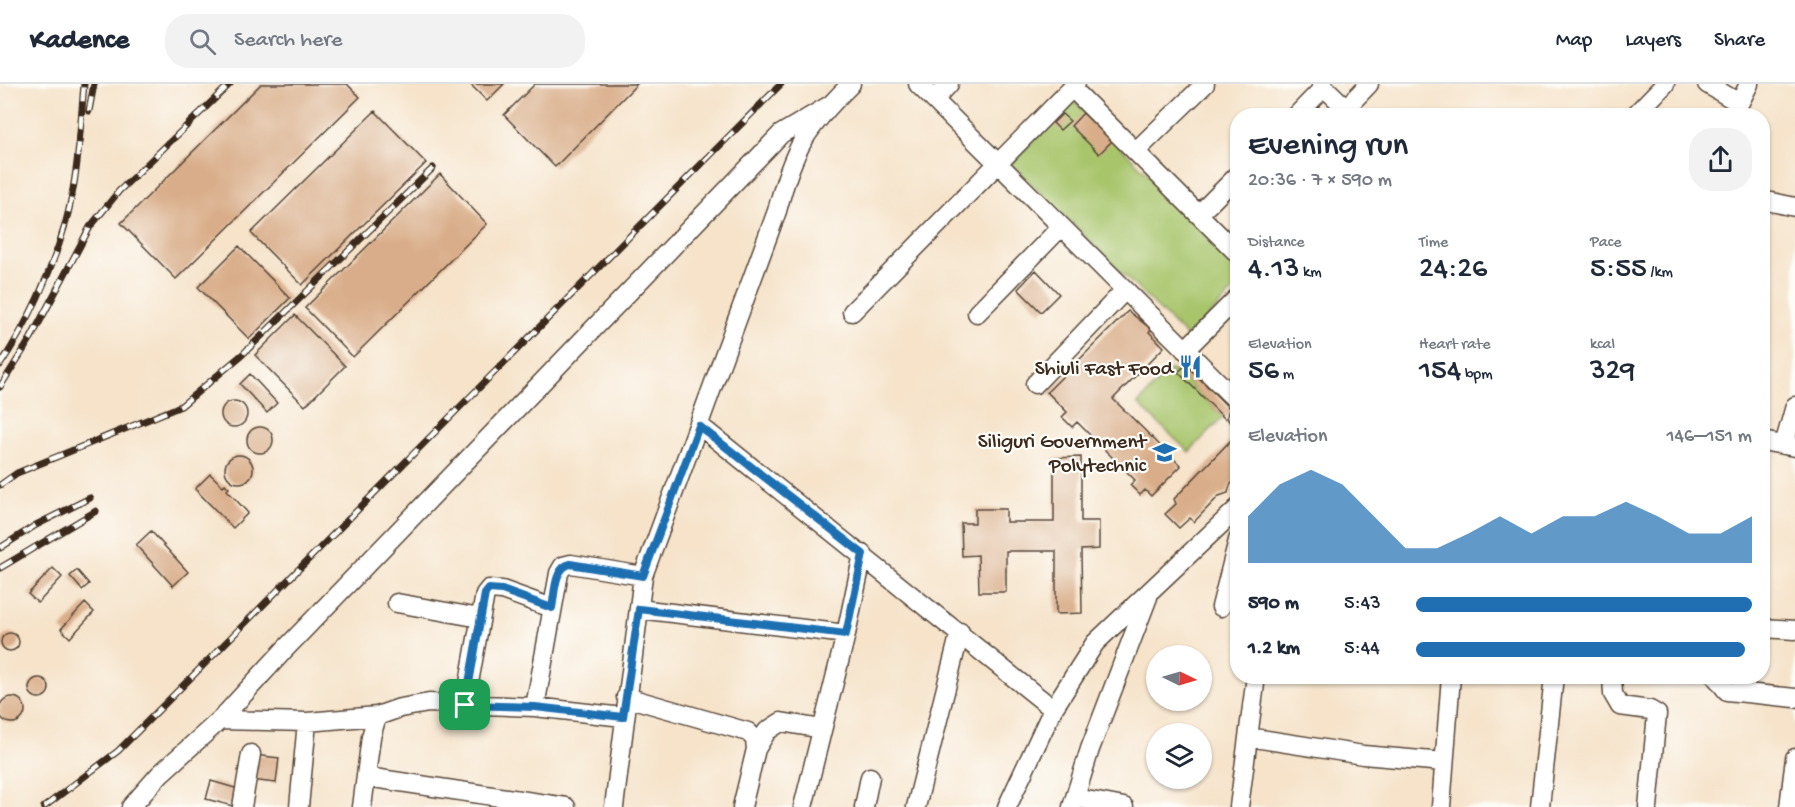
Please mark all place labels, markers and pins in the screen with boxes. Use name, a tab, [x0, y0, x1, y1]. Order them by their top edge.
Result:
restaurant icon: Shiuli Fast Food	[1178, 354, 1204, 380]
place label: Shiuli Fast Food	[1035, 358, 1175, 383]
place label: Siliguri Government Polytechnic	[978, 431, 1148, 480]
school or university icon: Siliguri Government Polytechnic	[1151, 439, 1177, 465]
pin	[439, 679, 490, 730]

